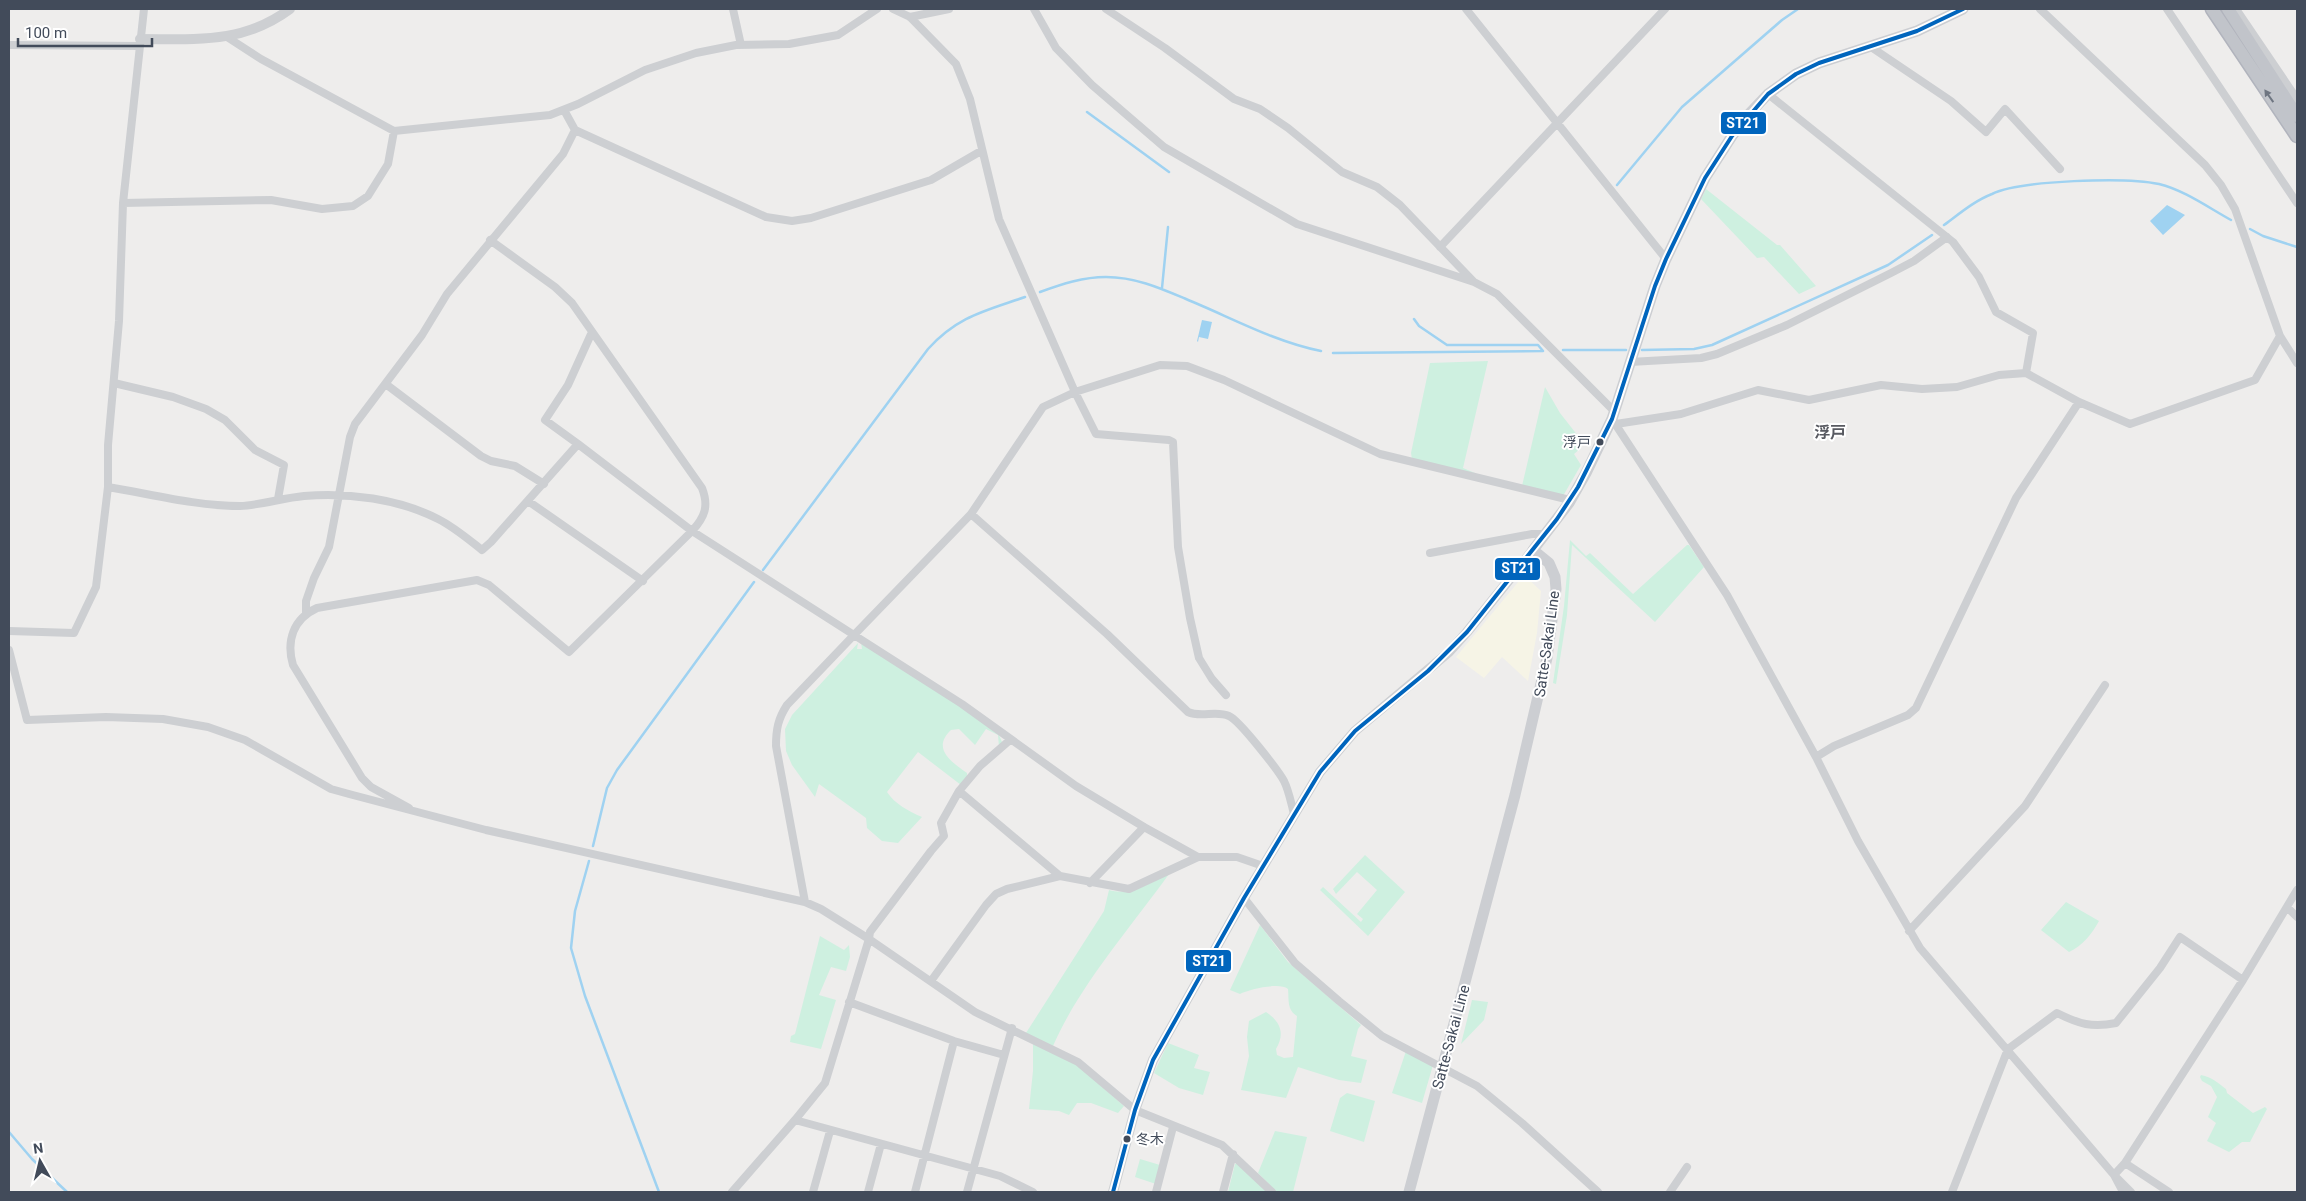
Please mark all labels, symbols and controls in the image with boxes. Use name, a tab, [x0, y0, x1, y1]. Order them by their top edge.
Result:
scale bar	[18, 15, 151, 47]
text: 100 m	[25, 24, 67, 42]
one-way arrow	[2264, 89, 2274, 103]
line badge: ST21	[1720, 111, 1767, 135]
text: ST21	[1726, 115, 1760, 131]
district label: 浮戸	[1814, 423, 1846, 442]
place label: 浮戸	[1563, 434, 1591, 450]
marker: 浮戸	[1595, 437, 1605, 447]
line badge: ST21	[1494, 557, 1541, 581]
text: ST21	[1501, 560, 1535, 576]
street label: Satte-Sakai Line	[1531, 590, 1563, 698]
line badge: ST21	[1185, 949, 1232, 973]
text: ST21	[1192, 953, 1226, 969]
street label: Satte-Sakai Line	[1428, 983, 1474, 1091]
place label: 冬木	[1136, 1131, 1164, 1147]
marker: 冬木	[1122, 1134, 1132, 1144]
north arrow	[15, 1136, 65, 1186]
text: N	[32, 1140, 44, 1157]

